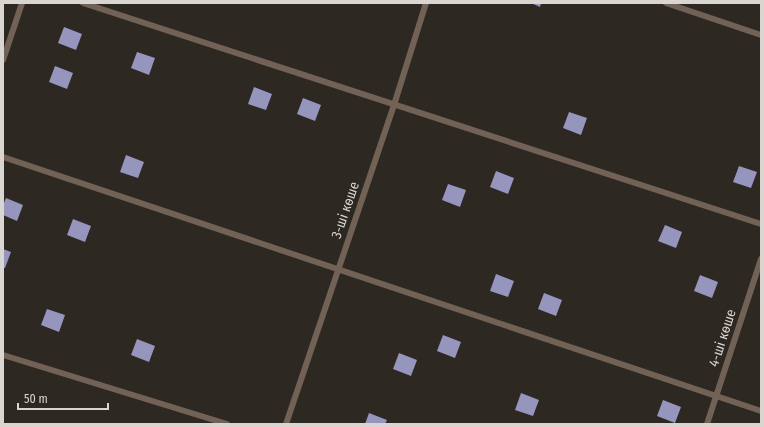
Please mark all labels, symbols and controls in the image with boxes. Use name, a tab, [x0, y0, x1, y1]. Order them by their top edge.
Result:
street label: 3-ші көше	[328, 179, 363, 241]
street label: 4-ші көше	[705, 307, 740, 369]
scale bar	[18, 385, 108, 411]
text: 50 m	[24, 392, 48, 406]

